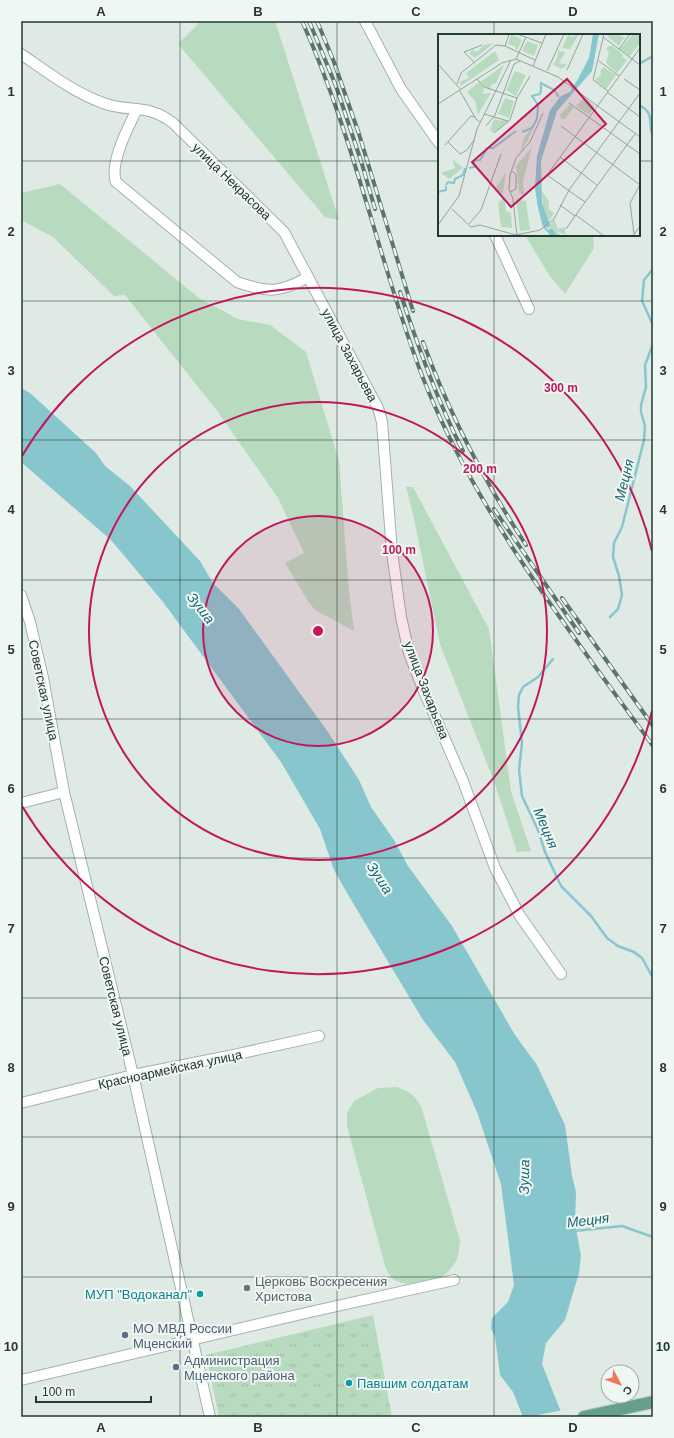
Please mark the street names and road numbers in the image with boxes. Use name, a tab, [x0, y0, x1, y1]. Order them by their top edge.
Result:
street label: улица Некрасова	[189, 140, 275, 223]
street label: улица Захарьева	[319, 306, 381, 405]
street label: Советская улица	[26, 639, 62, 742]
street label: улица Захарьева	[401, 639, 452, 742]
street label: Советская улица	[96, 955, 135, 1058]
street label: Красноармейская улица	[97, 1047, 244, 1092]

